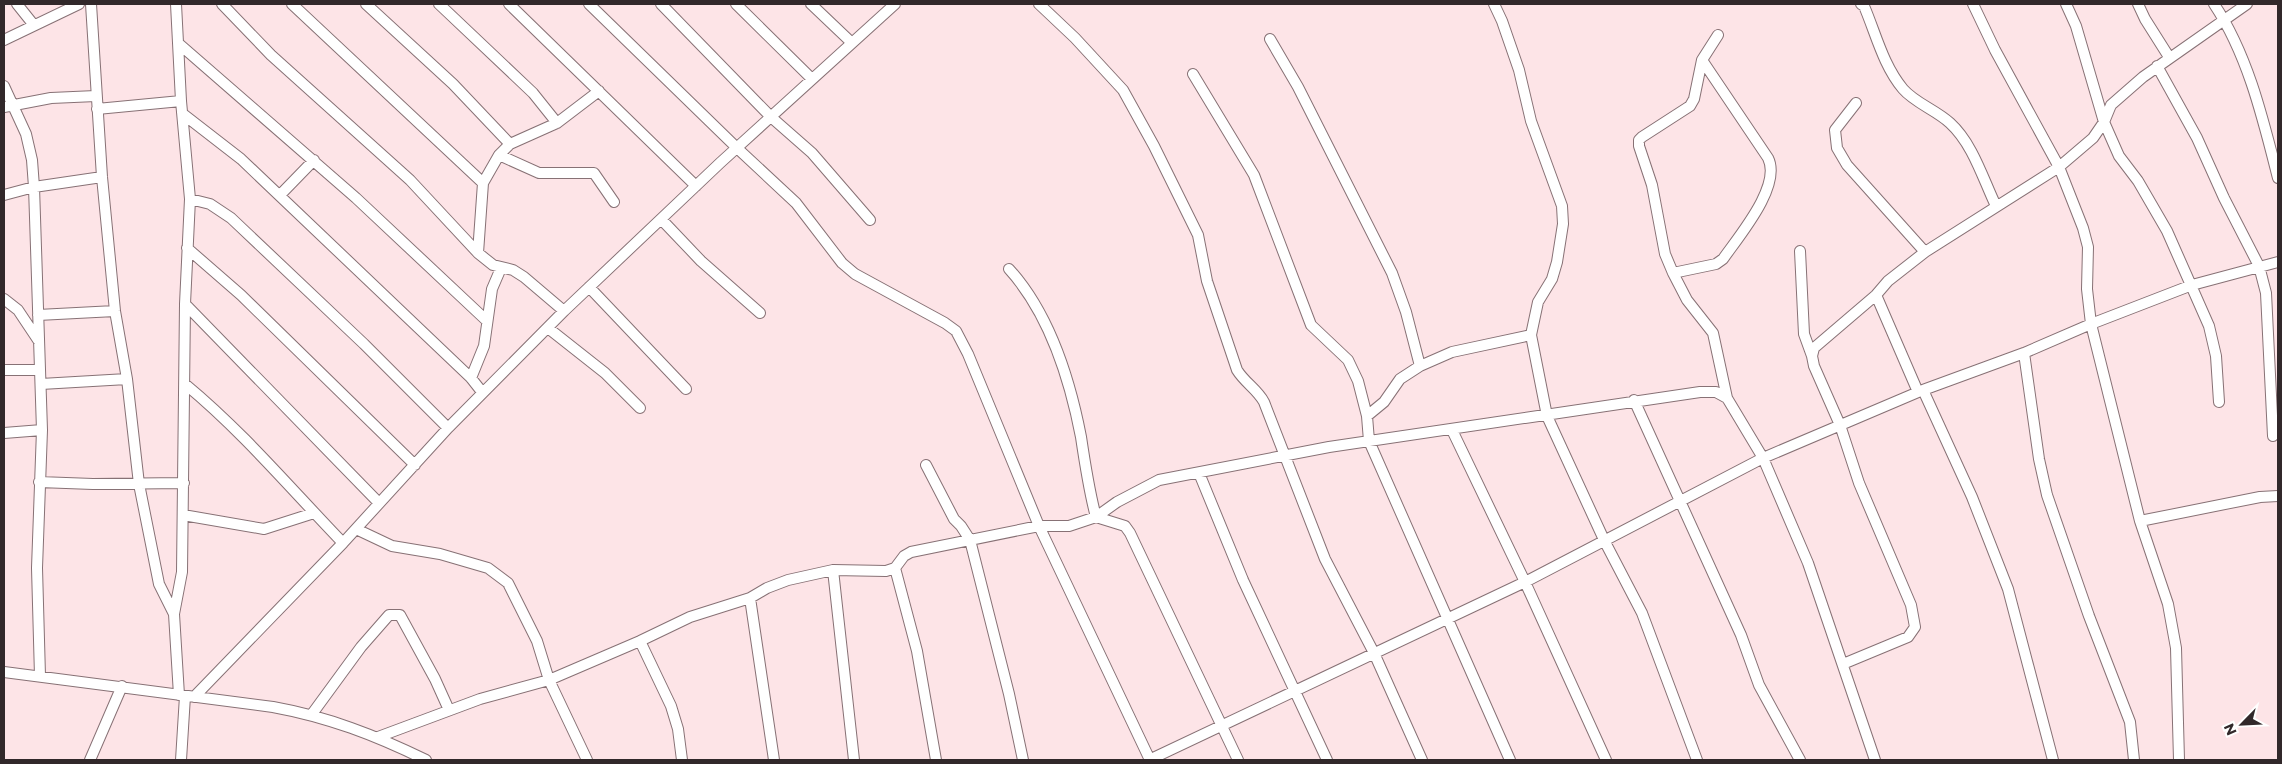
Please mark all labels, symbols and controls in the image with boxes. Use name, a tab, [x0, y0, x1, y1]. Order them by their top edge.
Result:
north arrow	[2217, 699, 2267, 749]
text: N	[2220, 720, 2241, 738]

